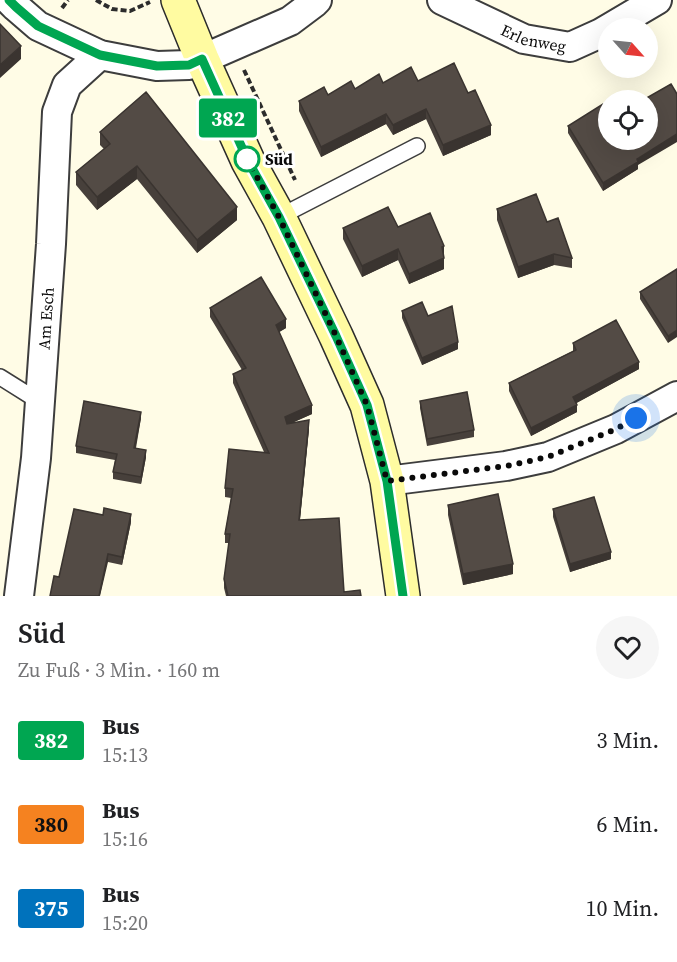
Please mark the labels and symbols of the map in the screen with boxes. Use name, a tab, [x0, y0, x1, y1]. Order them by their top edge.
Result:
north arrow	[598, 18, 658, 78]
street label: Erlenweg	[497, 19, 568, 57]
line badge: 382	[194, 98, 262, 138]
marker: Süd	[234, 146, 260, 172]
place label: Süd	[265, 148, 293, 170]
street label: Am Esch	[33, 286, 59, 350]
your location	[621, 403, 651, 433]

